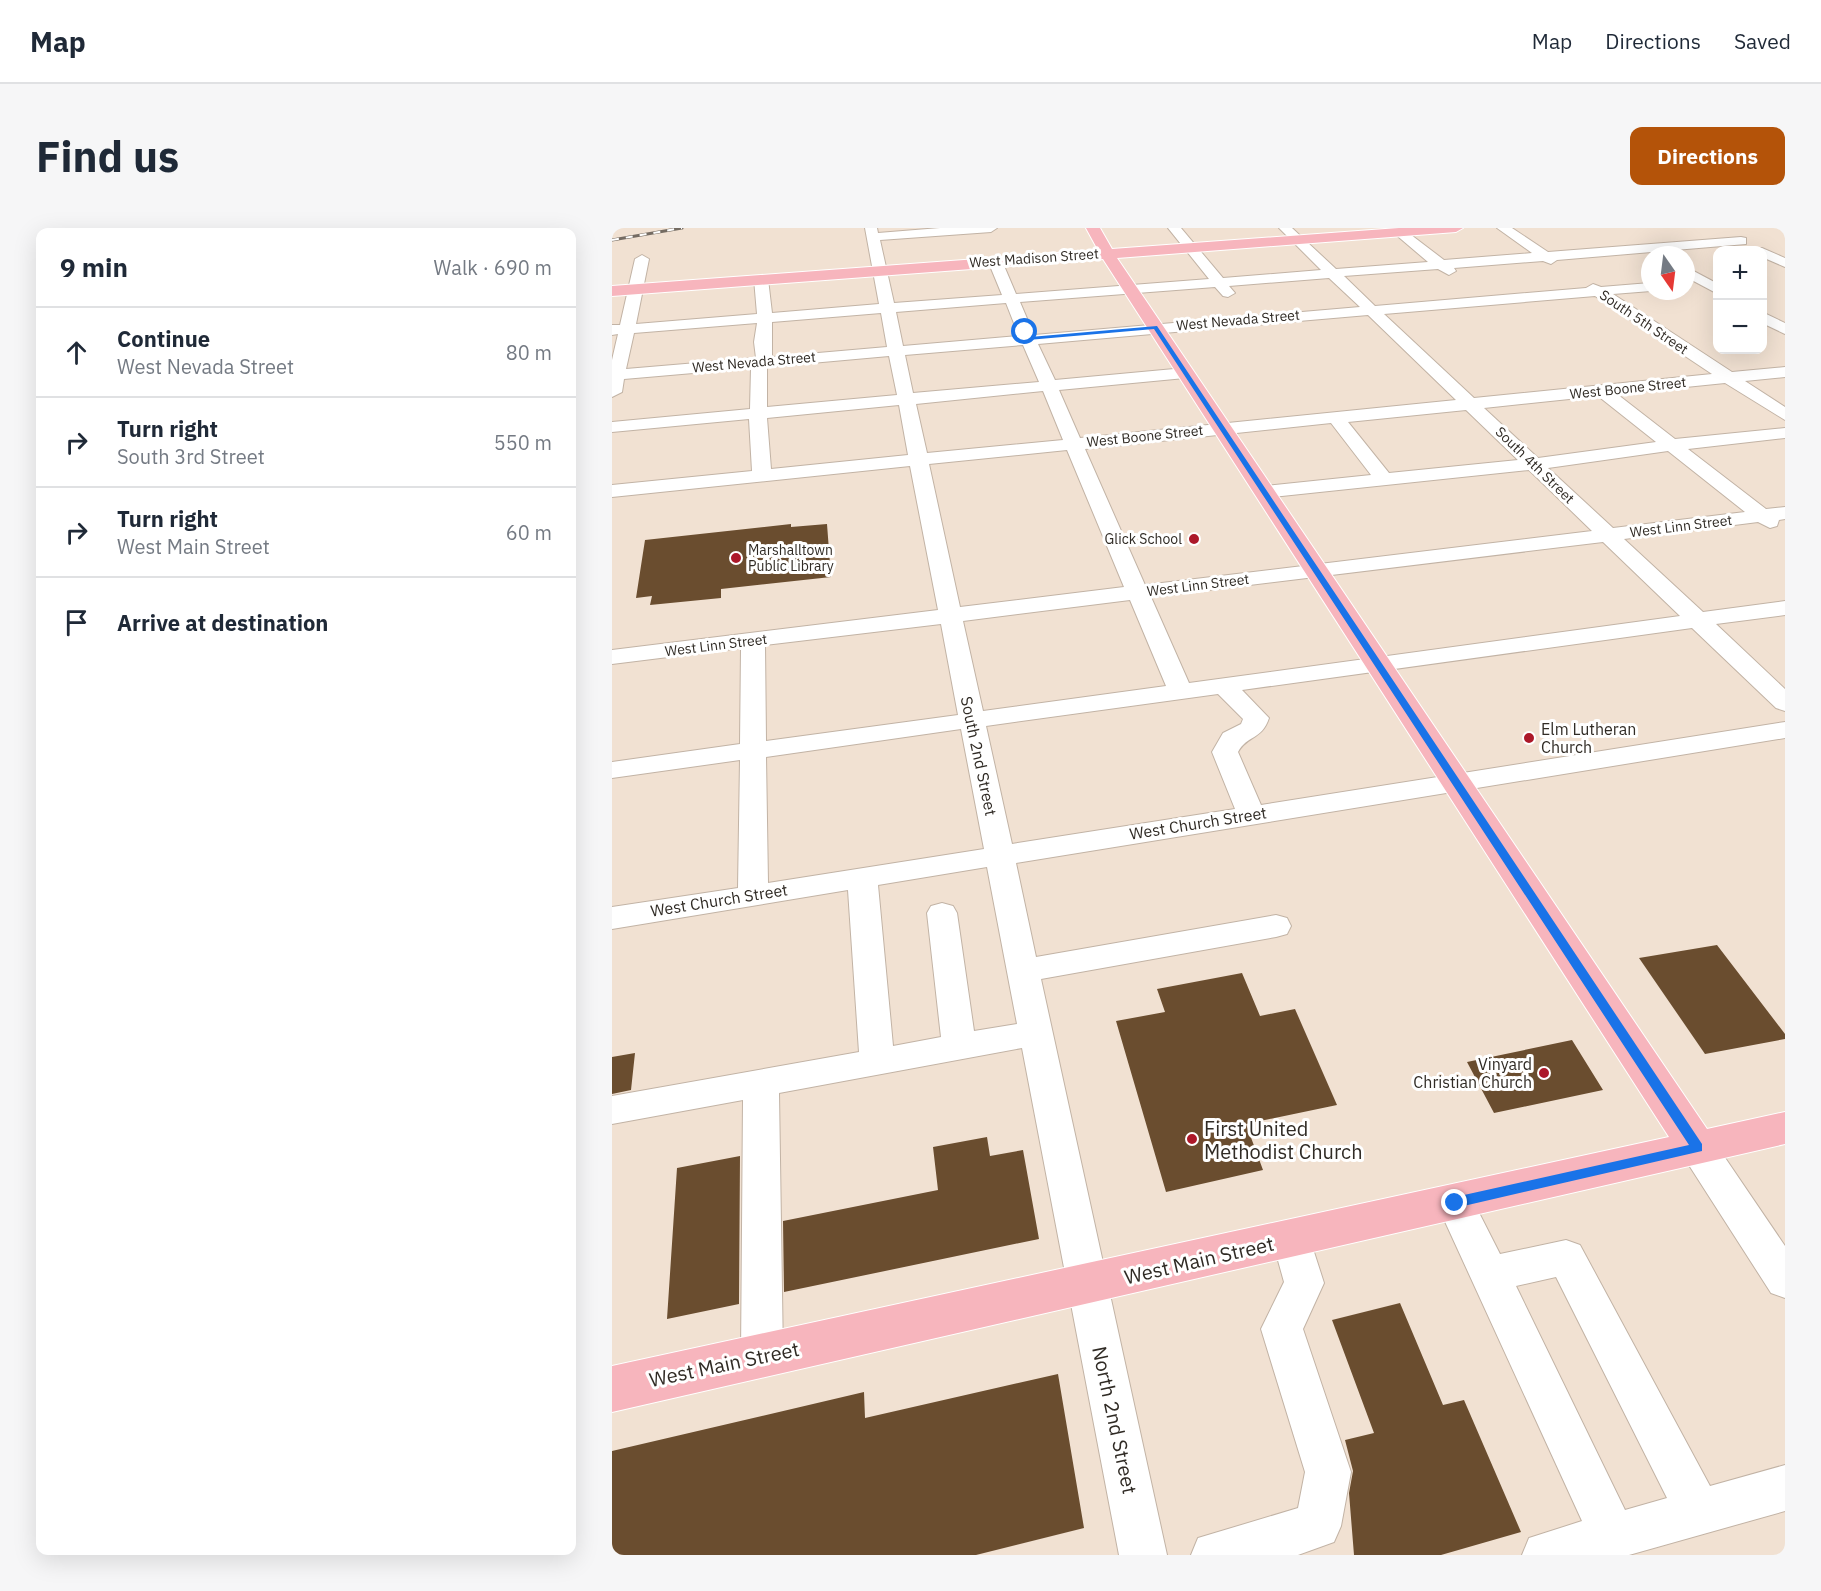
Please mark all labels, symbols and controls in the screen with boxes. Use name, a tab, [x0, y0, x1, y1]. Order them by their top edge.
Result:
text: Map	[30, 23, 86, 60]
text: Map	[1532, 27, 1572, 55]
text: Directions	[1605, 27, 1701, 55]
text: Saved	[1734, 27, 1791, 55]
button: Directions	[1630, 127, 1785, 185]
text: Find us	[36, 129, 179, 184]
street label: West Madison Street	[969, 244, 1099, 272]
north arrow	[1641, 246, 1695, 300]
map controls	[1713, 246, 1767, 354]
button: +	[1713, 246, 1767, 300]
text: 9 min	[60, 250, 128, 284]
text: Walk · 690 m	[434, 254, 552, 281]
street label: South 5th Street	[1596, 286, 1692, 358]
button: −	[1713, 300, 1767, 354]
street label: West Nevada Street	[1175, 306, 1301, 334]
route start	[1011, 318, 1037, 344]
text: Continue	[117, 324, 210, 353]
icon: ahead	[60, 336, 93, 369]
text: 80 m	[506, 339, 552, 366]
street label: West Nevada Street	[691, 348, 817, 376]
text: West Nevada Street	[117, 353, 294, 380]
street label: West Boone Street	[1569, 373, 1687, 403]
text: Turn right	[117, 414, 218, 443]
street label: West Boone Street	[1086, 421, 1204, 451]
street label: South 4th Street	[1492, 423, 1578, 507]
icon: right	[60, 426, 93, 459]
text: 550 m	[494, 429, 552, 456]
text: South 3rd Street	[117, 443, 265, 470]
text: Turn right	[117, 504, 218, 533]
street label: West Linn Street	[1629, 511, 1733, 541]
icon: right	[60, 516, 93, 549]
text: 60 m	[506, 519, 552, 546]
place label: Glick School	[1105, 530, 1182, 548]
marker: Glick School	[1187, 532, 1201, 546]
text: West Main Street	[117, 533, 270, 560]
place label: Marshalltown Public Library	[748, 541, 834, 575]
marker: Marshalltown Public Library	[729, 551, 743, 565]
street label: West Linn Street	[1146, 570, 1250, 600]
icon: arrive	[60, 606, 93, 639]
text: Arrive at destination	[117, 608, 328, 637]
street label: West Linn Street	[664, 630, 768, 660]
street label: South 2nd Street	[957, 695, 1001, 817]
place label: Elm Lutheran Church	[1541, 719, 1636, 757]
marker: Elm Lutheran Church	[1522, 731, 1536, 745]
street label: West Church Street	[1128, 802, 1268, 844]
street label: West Church Street	[649, 879, 789, 921]
place label: Vinyard Christian Church	[1413, 1054, 1532, 1092]
marker: Vinyard Christian Church	[1537, 1066, 1551, 1080]
place label: First United Methodist Church	[1204, 1115, 1363, 1165]
marker: First United Methodist Church	[1185, 1132, 1199, 1146]
route end	[1441, 1189, 1467, 1215]
street label: West Main Street	[1122, 1230, 1276, 1290]
street label: West Main Street	[647, 1335, 801, 1393]
street label: North 2nd Street	[1086, 1344, 1144, 1496]

